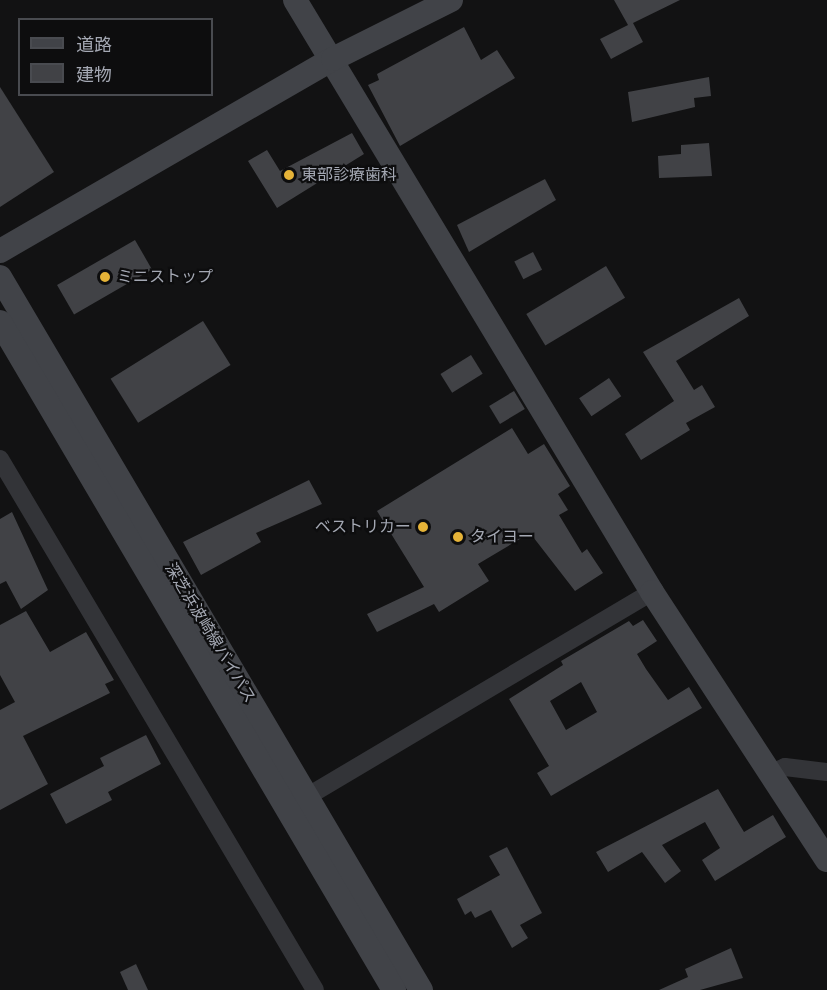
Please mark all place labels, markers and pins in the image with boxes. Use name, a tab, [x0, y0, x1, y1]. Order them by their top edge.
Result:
place label: 東部診療歯科	[301, 165, 397, 185]
marker: 東部診療歯科	[282, 168, 296, 182]
place label: ミニストップ	[117, 267, 213, 287]
marker: ミニストップ	[98, 270, 112, 284]
place label: ベストリカー	[315, 517, 411, 537]
marker: ベストリカー	[416, 520, 430, 534]
place label: タイヨー	[470, 527, 534, 547]
marker: タイヨー	[451, 530, 465, 544]

